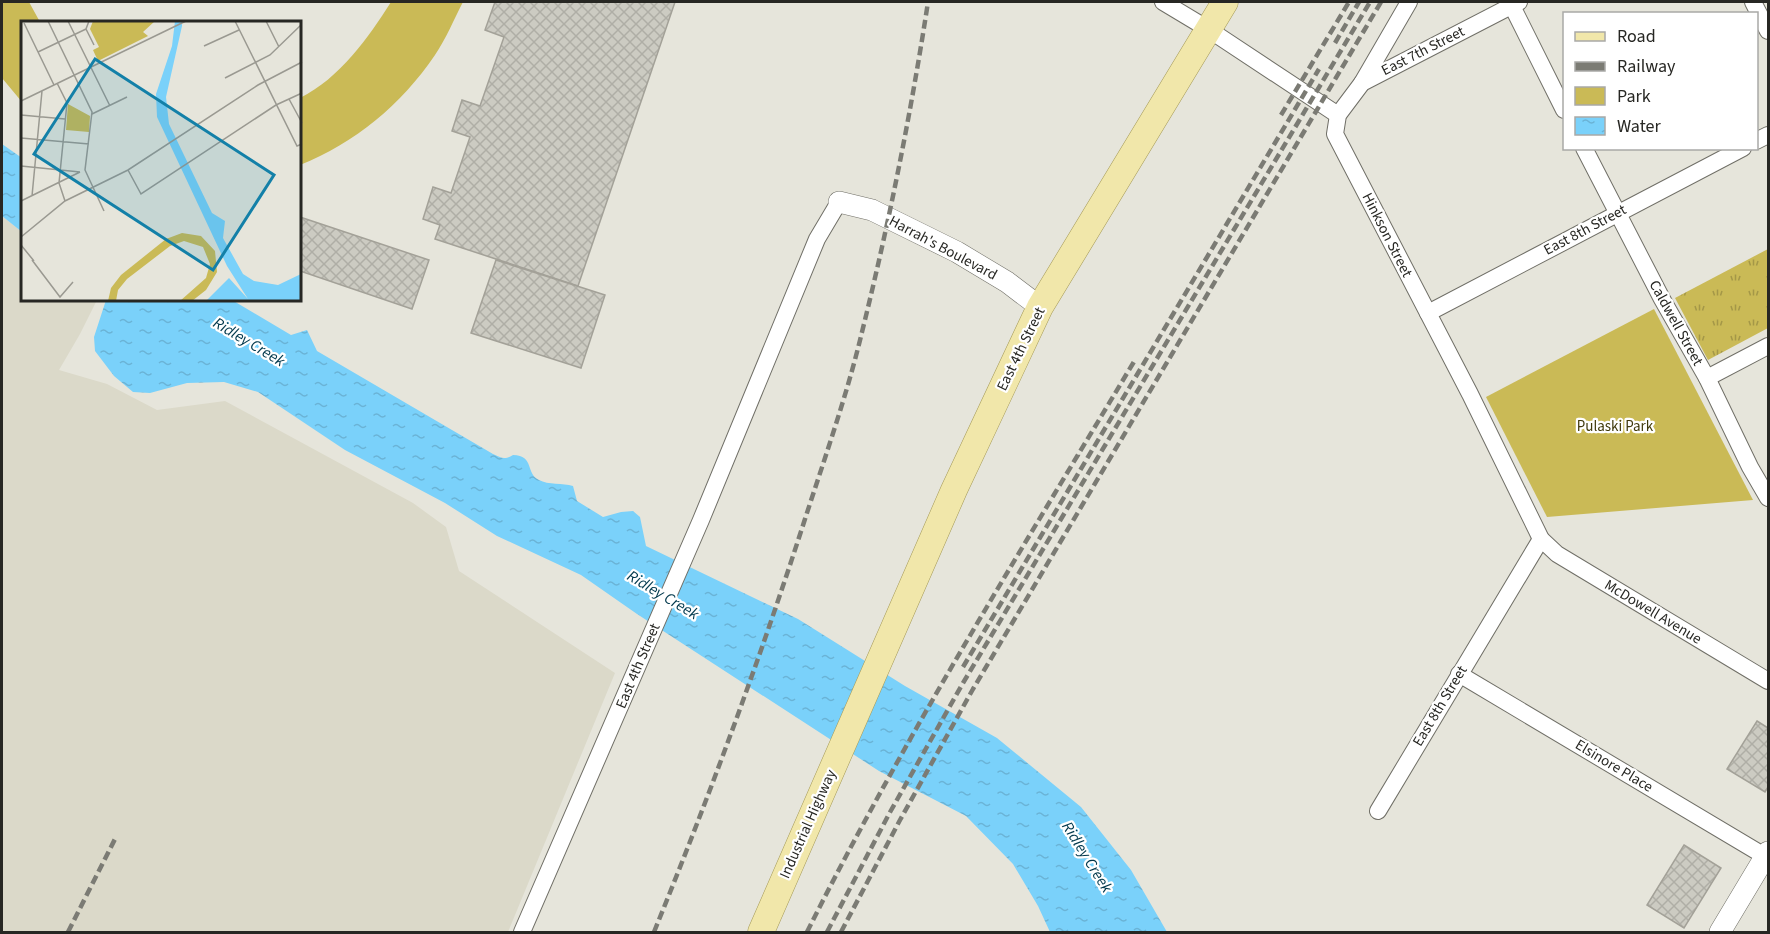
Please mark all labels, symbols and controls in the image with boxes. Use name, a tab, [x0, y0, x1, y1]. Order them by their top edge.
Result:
legend	[1563, 12, 1758, 150]
inset map	[21, 21, 302, 302]
street label: East 7th Street	[1378, 21, 1468, 81]
text: Road	[1617, 24, 1656, 49]
text: Railway	[1617, 54, 1676, 79]
text: Park	[1617, 84, 1651, 109]
text: Water	[1617, 114, 1661, 139]
street label: Hinkson Street	[1357, 189, 1417, 281]
street label: East 8th Street	[1540, 199, 1630, 261]
street label: Harrah's Boulevard	[885, 211, 1001, 285]
street label: Caldwell Street	[1644, 277, 1708, 369]
street label: East 4th Street	[992, 304, 1050, 394]
water label: Ridley Creek	[209, 312, 289, 372]
park label: Pulaski Park	[1577, 416, 1654, 437]
water label: Ridley Creek	[623, 565, 703, 625]
street label: McDowell Avenue	[1600, 575, 1706, 649]
street label: East 4th Street	[611, 620, 665, 712]
street label: East 8th Street	[1408, 662, 1472, 750]
street label: Elsinore Place	[1571, 734, 1657, 798]
street label: Industrial Highway	[775, 766, 841, 882]
water label: Ridley Creek	[1056, 817, 1118, 897]

